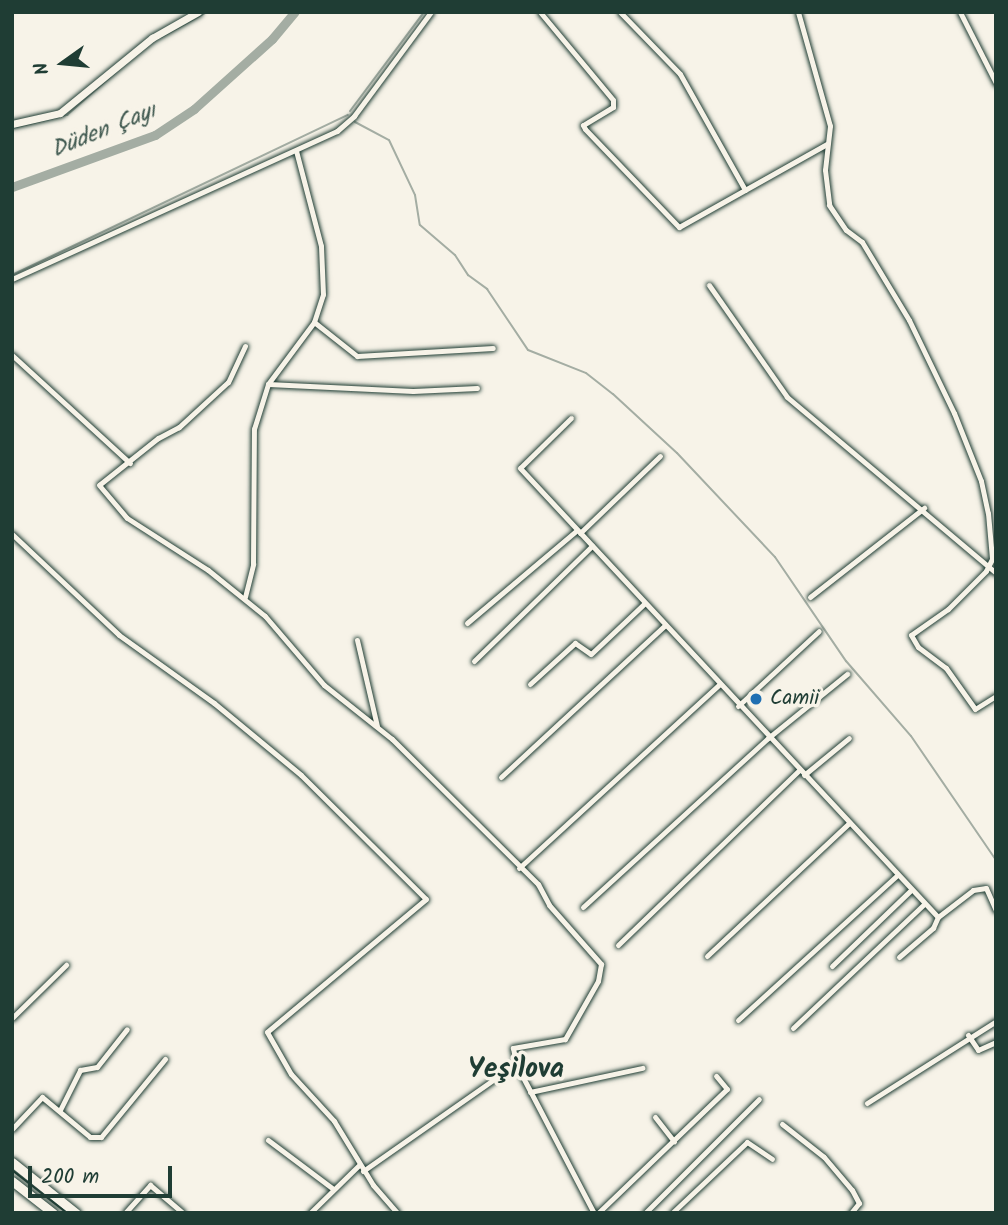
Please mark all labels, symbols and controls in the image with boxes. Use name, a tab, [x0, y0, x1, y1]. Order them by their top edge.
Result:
north arrow	[28, 28, 98, 98]
text: N	[27, 59, 59, 78]
water label: Düden Çayı	[48, 97, 160, 165]
place label: Camii	[770, 686, 819, 712]
marker: Camii	[748, 691, 764, 707]
district label: Yeşilova	[468, 1053, 564, 1087]
scale bar	[32, 1152, 175, 1196]
text: 200 m	[41, 1161, 99, 1194]

